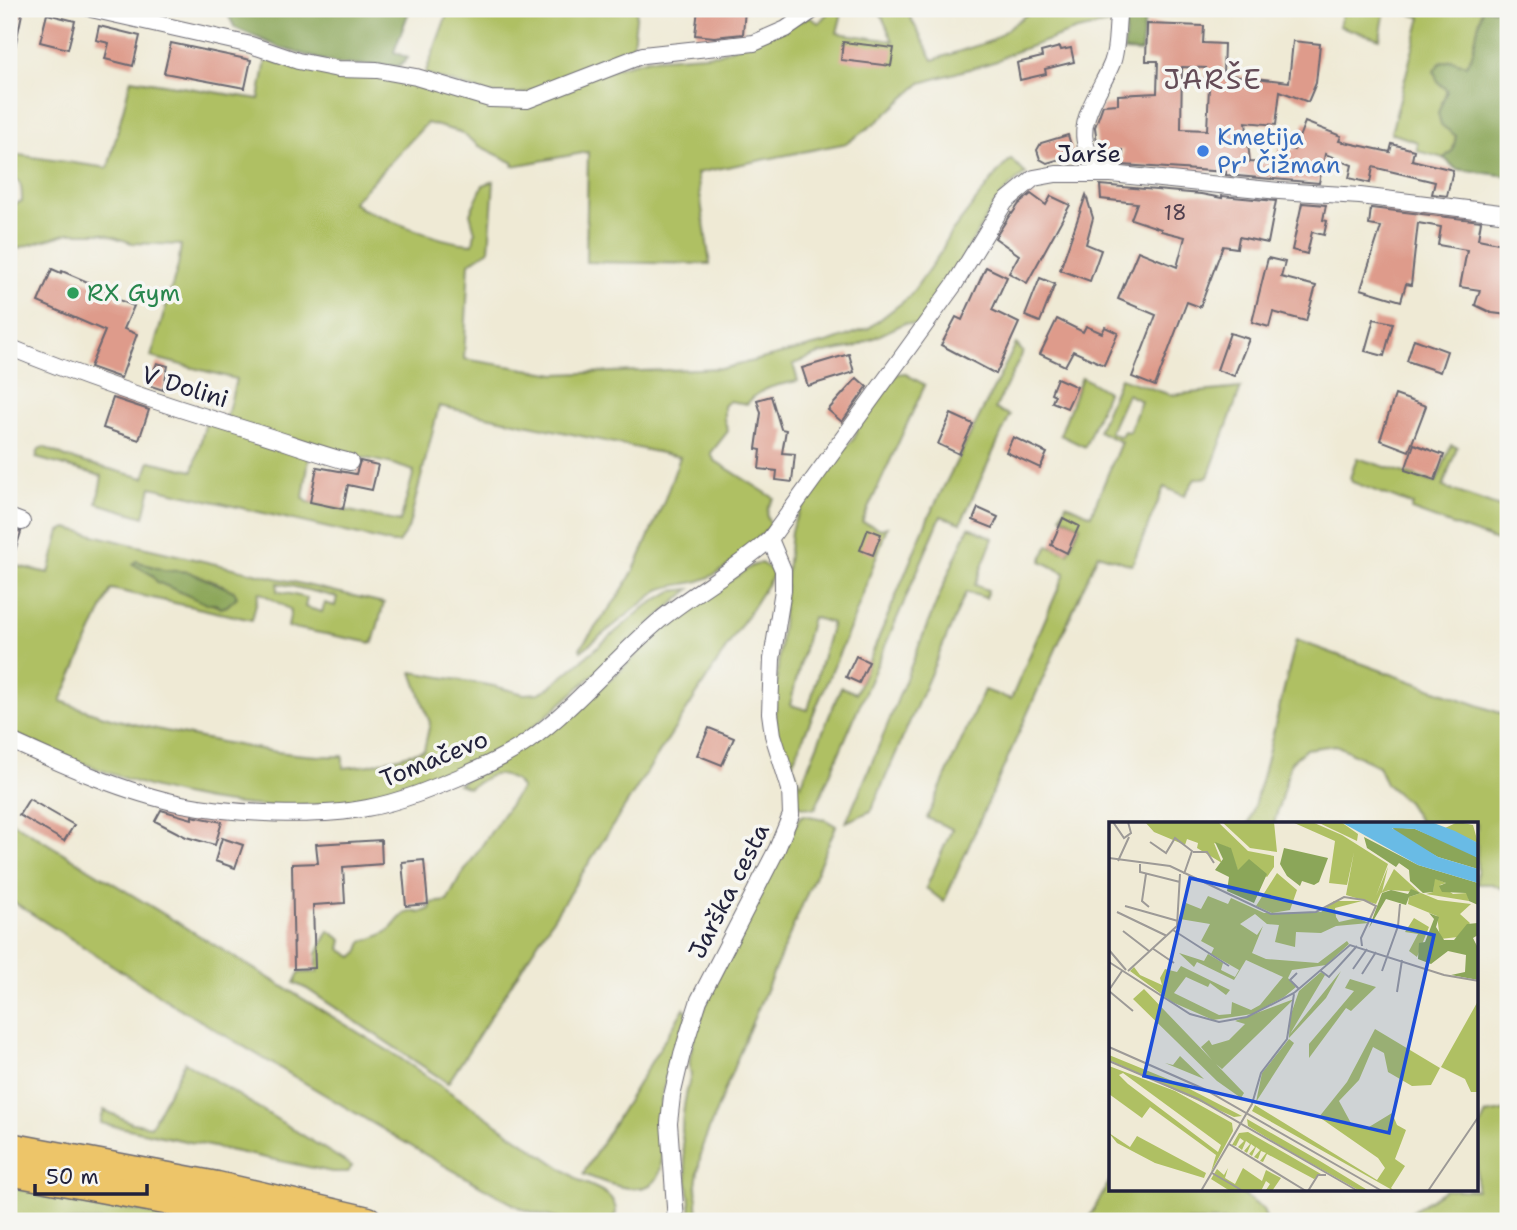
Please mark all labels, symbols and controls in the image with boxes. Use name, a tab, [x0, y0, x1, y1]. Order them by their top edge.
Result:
district label: JARŠE	[1163, 60, 1263, 98]
place label: Kmetija Pr' Čižman	[1217, 121, 1340, 181]
street label: Jarše	[1057, 138, 1121, 170]
marker: Kmetija Pr' Čižman	[1195, 143, 1211, 159]
house number: 18	[1163, 199, 1187, 227]
place label: RX Gym	[87, 277, 180, 309]
marker: RX Gym	[65, 285, 81, 301]
street label: V Dolini	[138, 359, 232, 415]
street label: Tomačevo	[375, 723, 493, 795]
street label: Jarška cesta	[681, 818, 777, 964]
inset map	[1109, 822, 1478, 1192]
scale bar	[35, 1153, 147, 1197]
text: 50 m	[46, 1163, 99, 1191]

